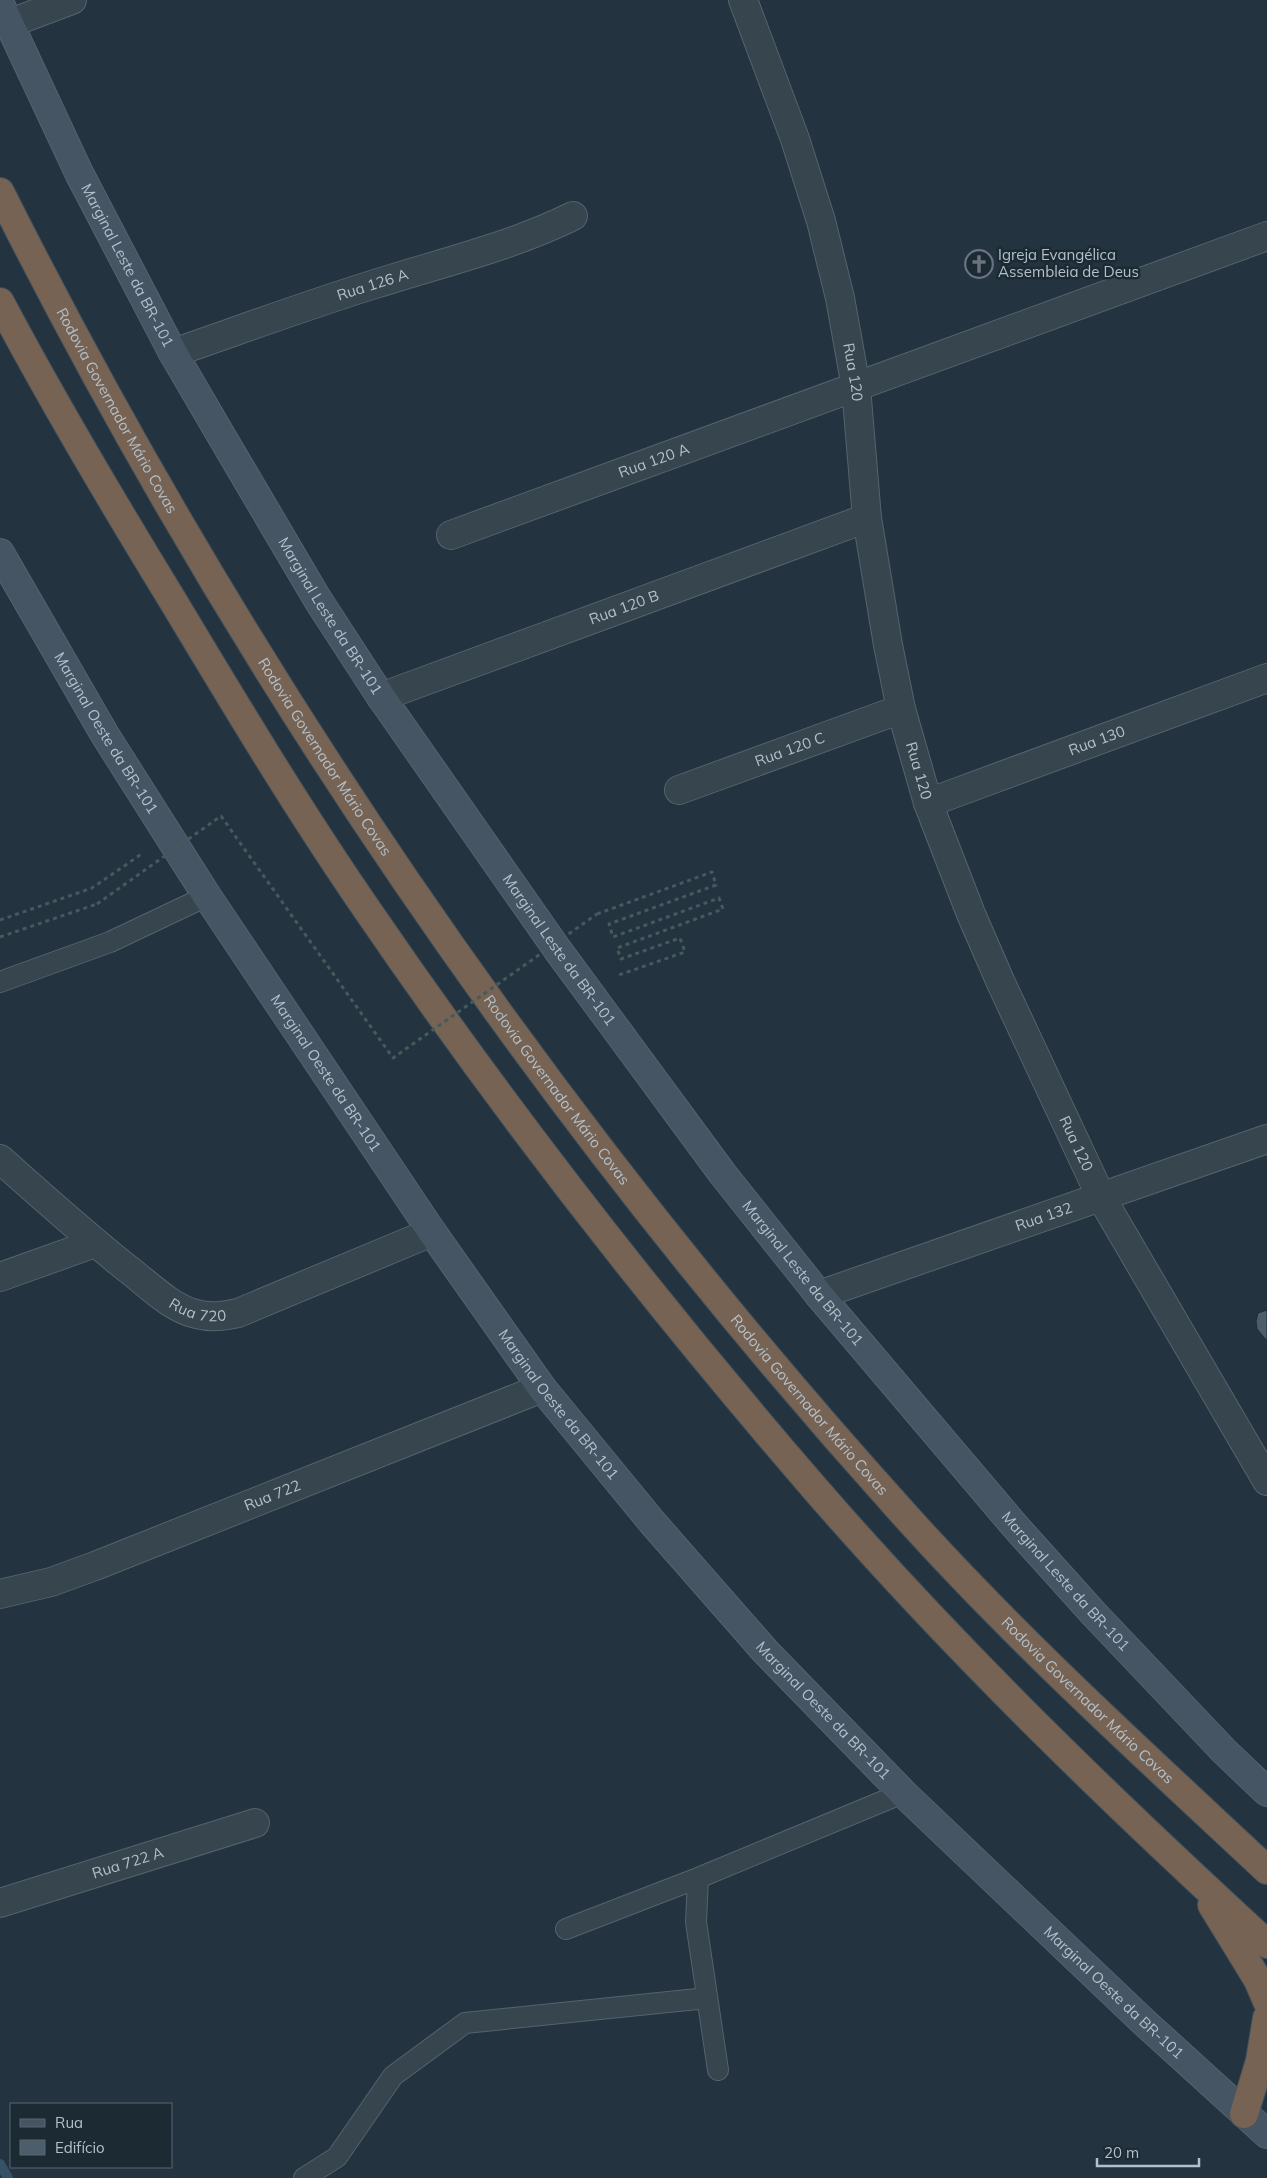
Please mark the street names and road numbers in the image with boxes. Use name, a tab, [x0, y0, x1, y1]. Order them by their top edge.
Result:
street label: Marginal Leste da BR-101	[77, 180, 178, 350]
street label: Rua 126 A	[334, 264, 410, 305]
street label: Rodovia Governador Mário Covas	[52, 304, 182, 517]
street label: Rua 120	[839, 341, 867, 402]
street label: Rua 120 A	[616, 439, 692, 482]
street label: Marginal Leste da BR-101	[274, 534, 387, 698]
street label: Rua 120 B	[586, 585, 661, 629]
street label: Marginal Oeste da BR-101	[50, 649, 162, 817]
street label: Rodovia Governador Mário Covas	[254, 654, 396, 859]
street label: Rua 130	[1066, 721, 1128, 759]
street label: Rua 120 C	[752, 728, 827, 771]
street label: Rua 120	[902, 740, 937, 802]
street label: Marginal Leste da BR-101	[499, 870, 620, 1029]
street label: Marginal Oeste da BR-101	[267, 991, 386, 1155]
street label: Rodovia Governador Mário Covas	[480, 991, 634, 1189]
street label: Rua 120	[1055, 1113, 1098, 1174]
street label: Marginal Leste da BR-101	[738, 1196, 868, 1349]
street label: Rua 132	[1013, 1198, 1075, 1235]
street label: Rua 720	[166, 1294, 227, 1325]
street label: Rodovia Governador Mário Covas	[727, 1310, 893, 1499]
street label: Marginal Oeste da BR-101	[495, 1325, 623, 1483]
street label: Rua 722	[241, 1475, 303, 1515]
street label: Marginal Leste da BR-101	[998, 1507, 1134, 1655]
street label: Rodovia Governador Mário Covas	[998, 1613, 1178, 1787]
street label: Marginal Oeste da BR-101	[752, 1637, 895, 1783]
street label: Rua 722 A	[90, 1842, 166, 1883]
street label: Marginal Oeste da BR-101	[1040, 1922, 1188, 2063]

